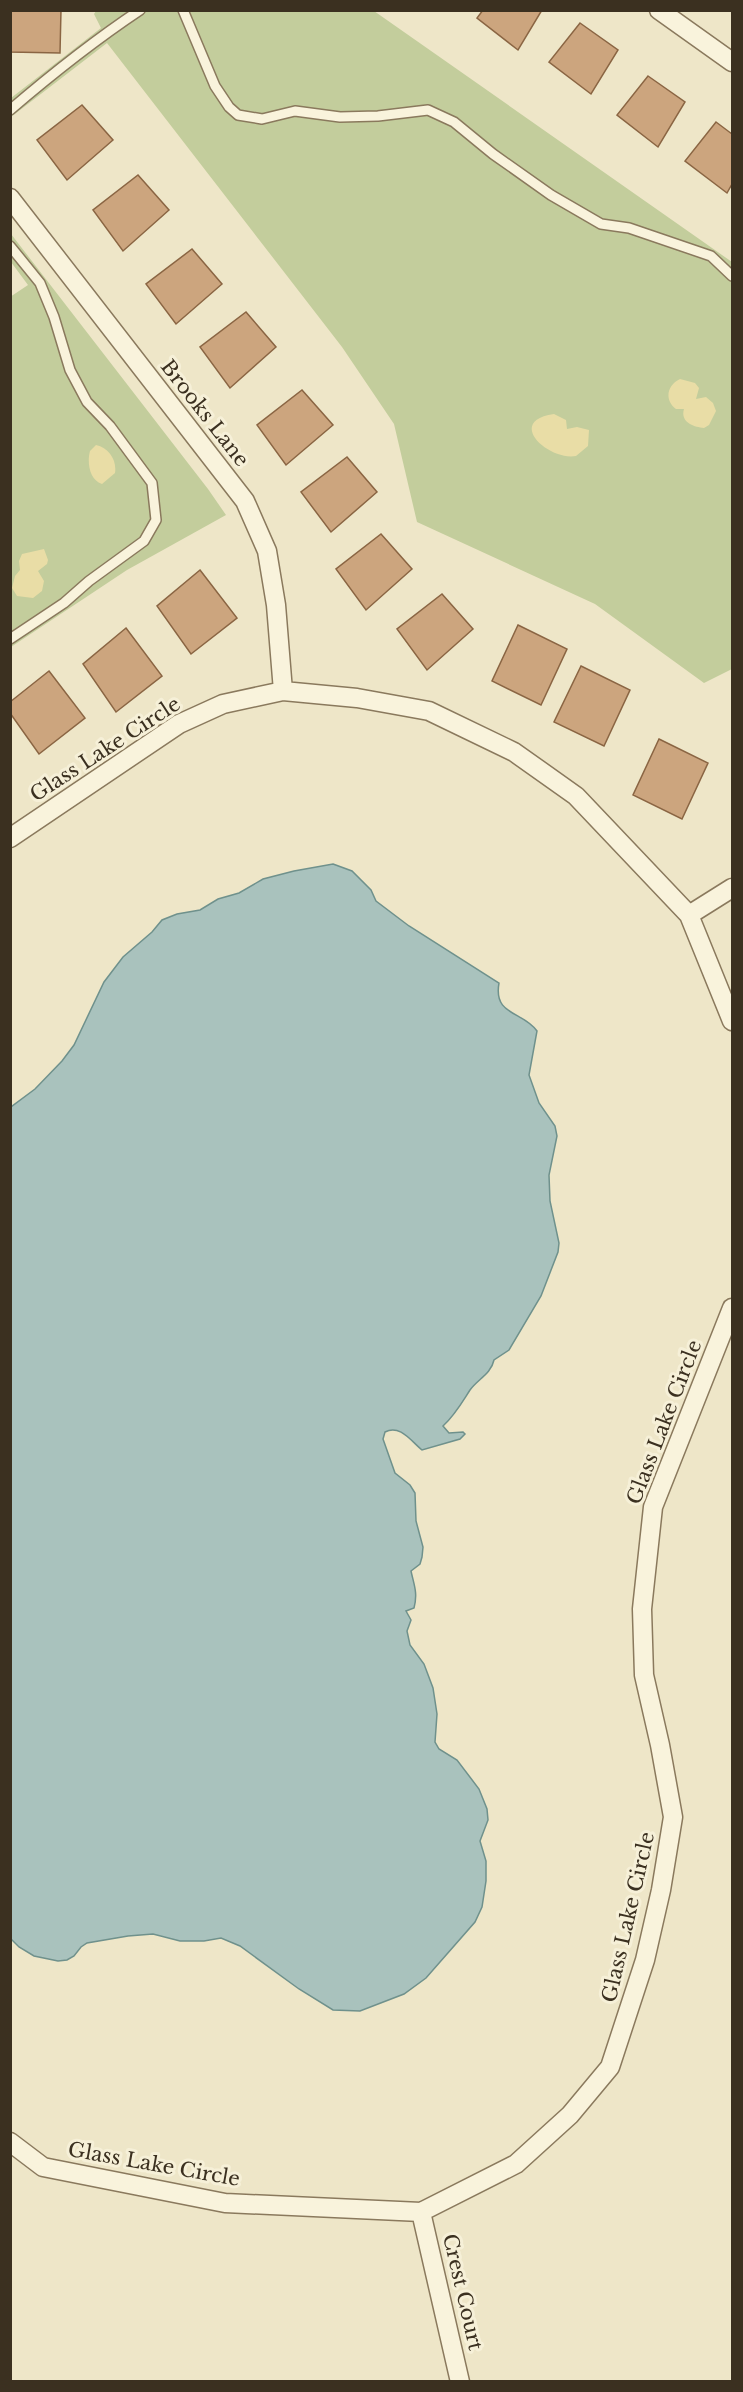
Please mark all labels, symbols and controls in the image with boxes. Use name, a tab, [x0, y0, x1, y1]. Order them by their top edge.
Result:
street label: Brooks Lane	[156, 355, 254, 471]
street label: Glass Lake Circle	[25, 692, 185, 806]
street label: Glass Lake Circle	[622, 1336, 706, 1508]
street label: Glass Lake Circle	[597, 1829, 659, 2005]
street label: Glass Lake Circle	[66, 2137, 242, 2191]
street label: Crest Court	[438, 2231, 488, 2353]

